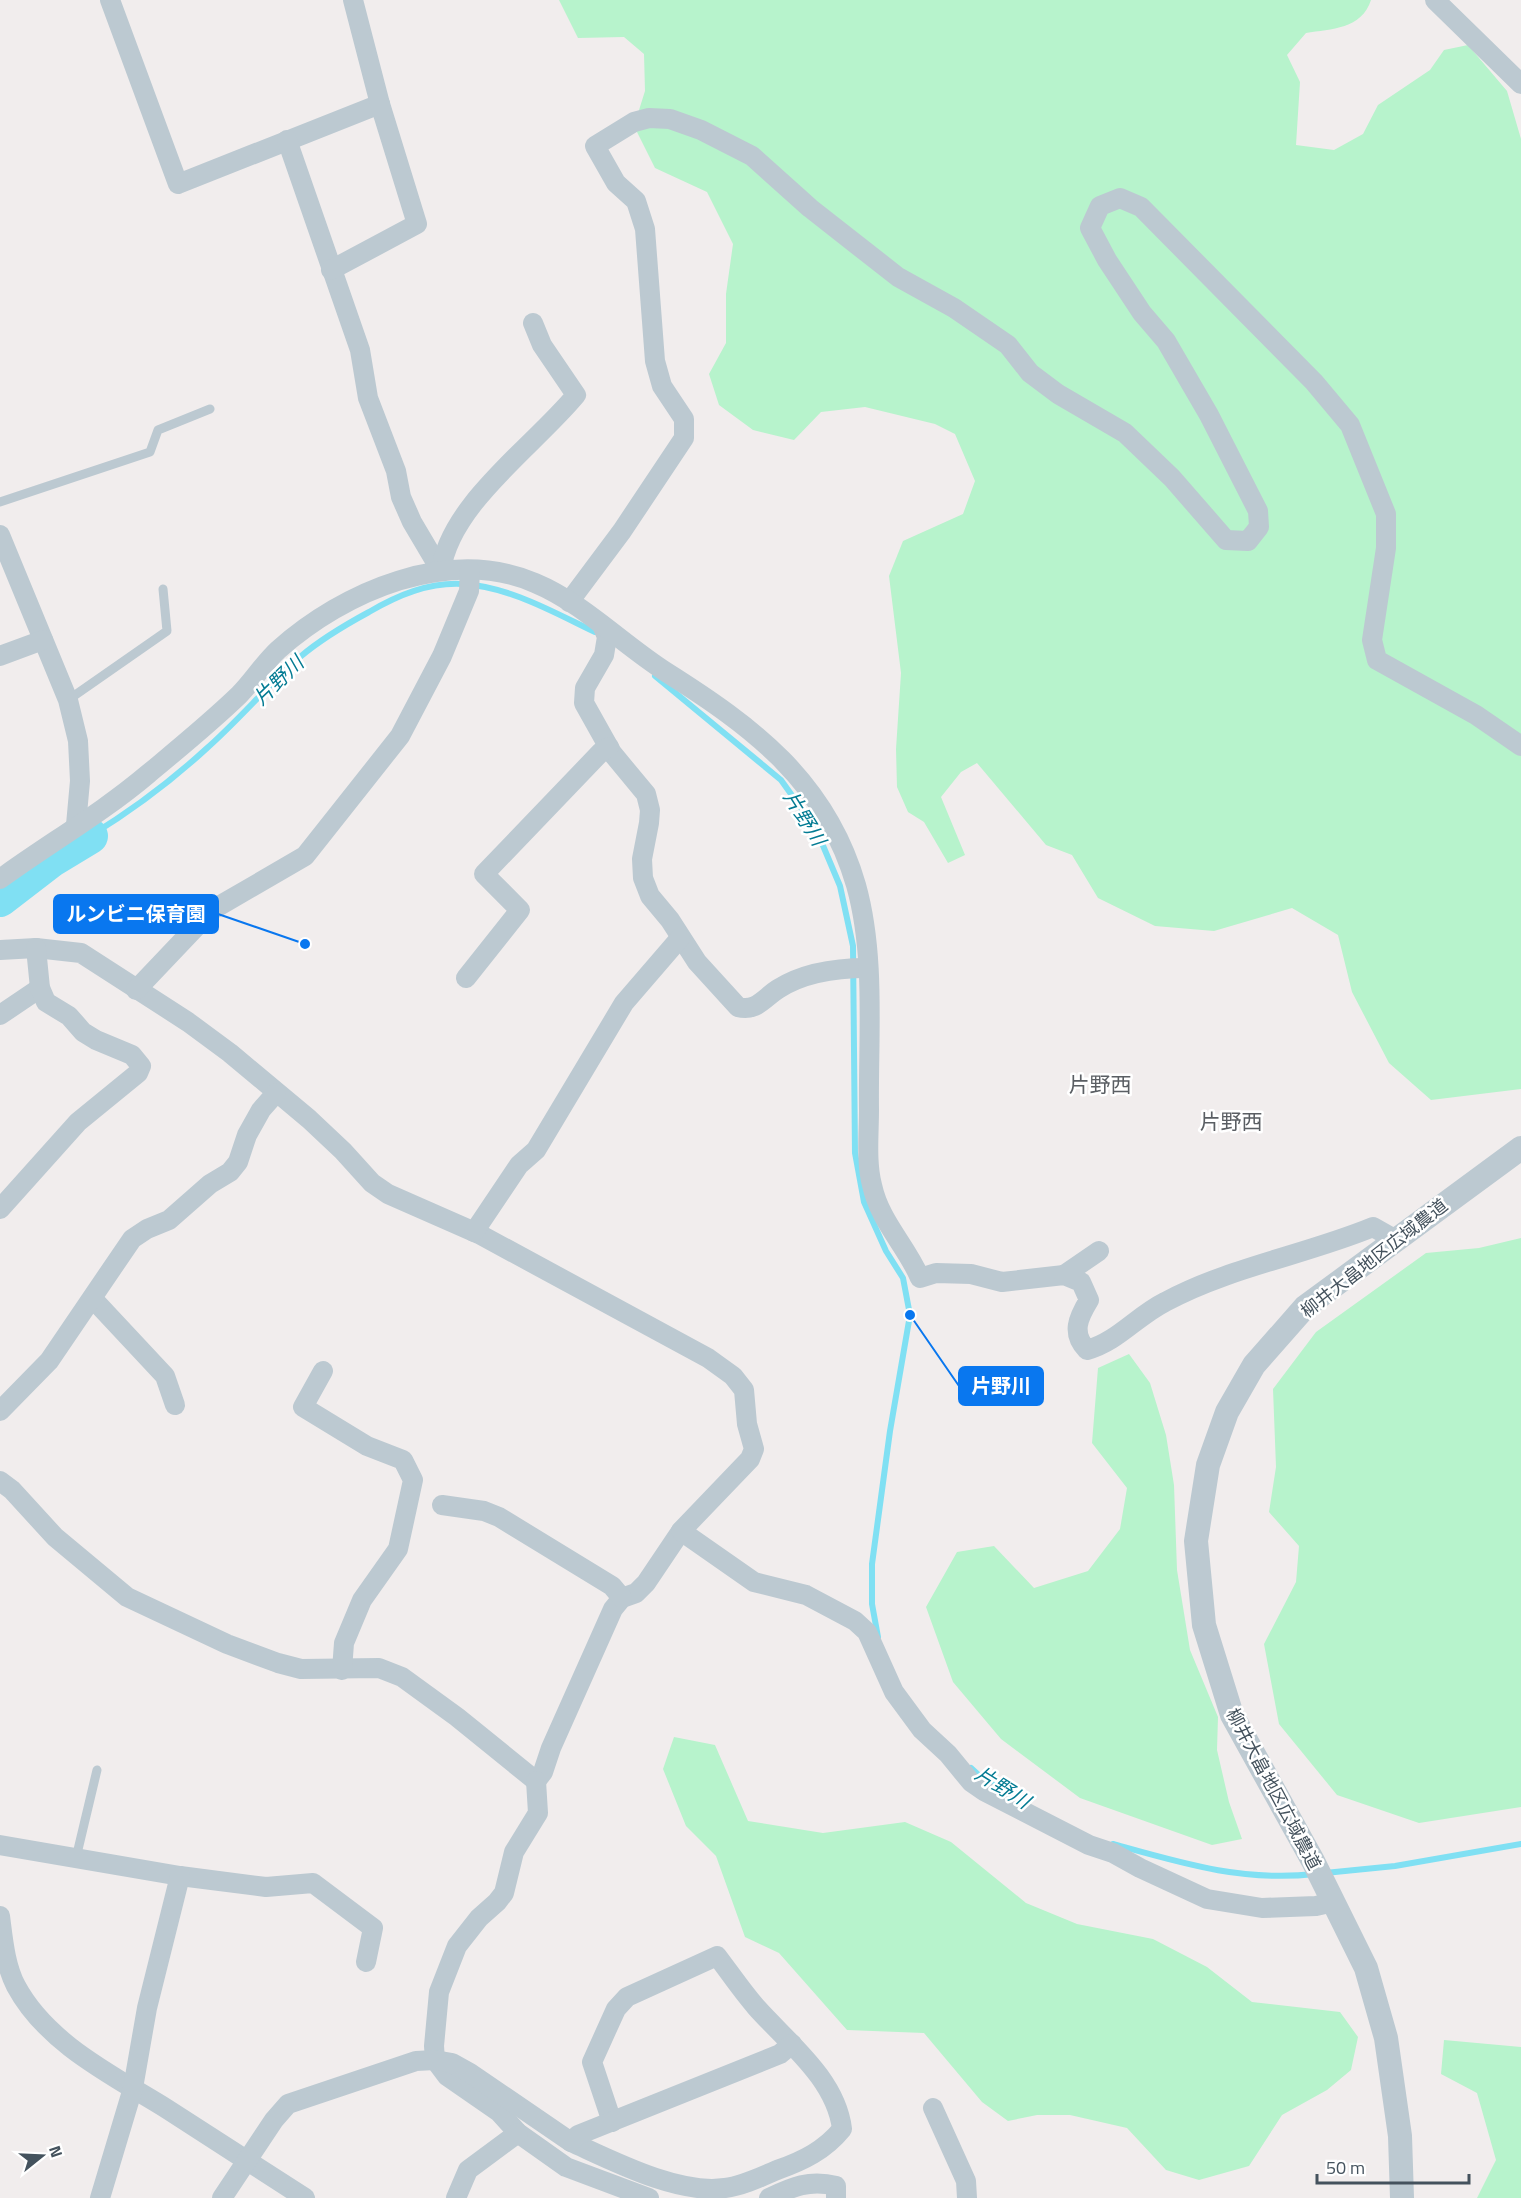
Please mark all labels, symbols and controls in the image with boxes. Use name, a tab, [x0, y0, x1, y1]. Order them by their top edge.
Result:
water label: 片野川	[246, 647, 312, 712]
water label: 片野川	[776, 784, 835, 853]
callout: ルンビニ保育園	[54, 895, 218, 933]
text: ルンビニ保育園	[66, 898, 206, 929]
district label: 片野西	[1069, 1068, 1132, 1100]
district label: 片野西	[1200, 1105, 1263, 1137]
street label: 柳井大畠地区広域農道	[1295, 1192, 1453, 1324]
callout: 片野川	[959, 1367, 1043, 1405]
text: 片野川	[971, 1370, 1031, 1401]
street label: 柳井大畠地区広域農道	[1220, 1703, 1328, 1875]
water label: 片野川	[969, 1758, 1038, 1817]
north arrow	[12, 2126, 72, 2186]
text: N	[43, 2142, 69, 2160]
scale bar	[1317, 2147, 1468, 2185]
text: 50 m	[1326, 2154, 1365, 2181]

